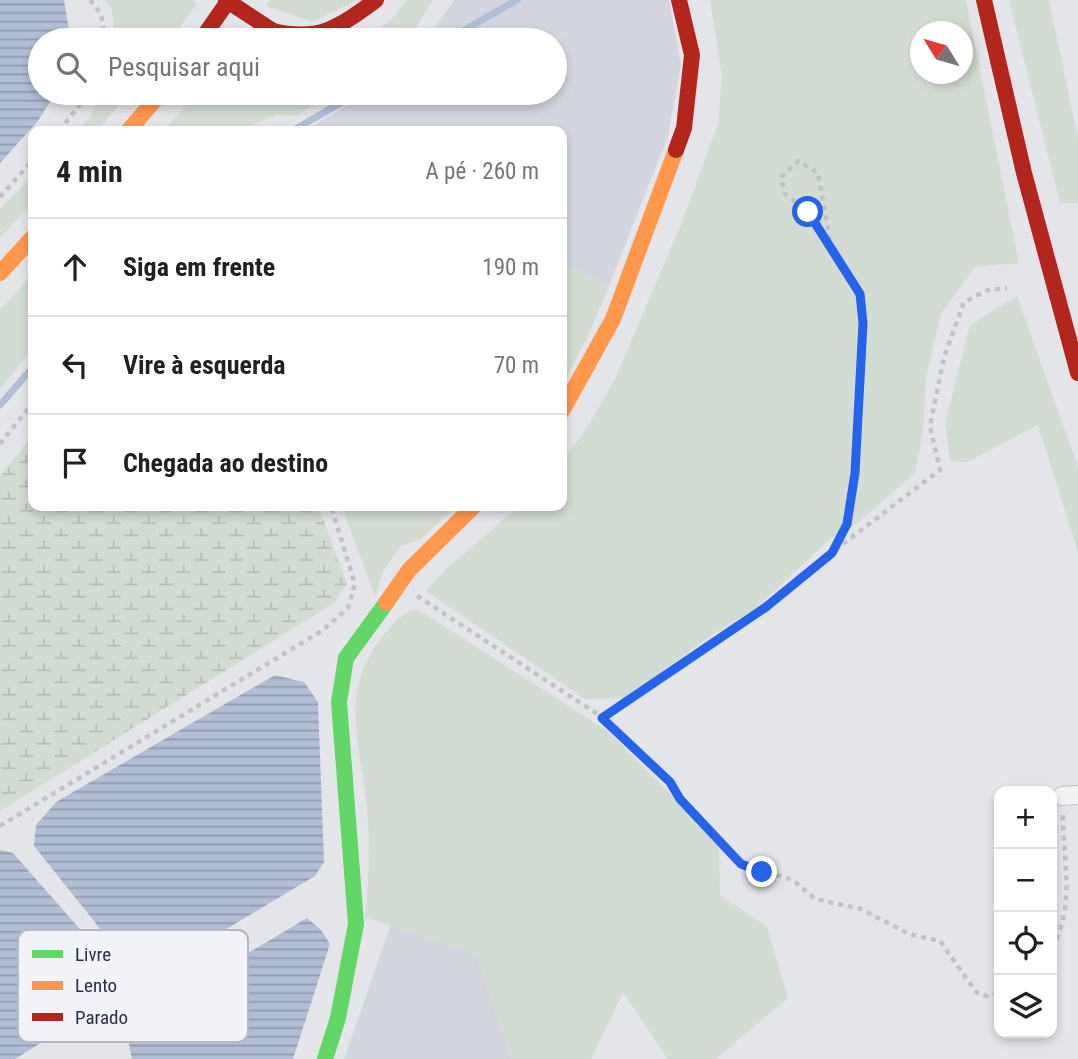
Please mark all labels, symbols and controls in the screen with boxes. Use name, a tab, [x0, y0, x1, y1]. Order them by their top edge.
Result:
north arrow	[910, 21, 973, 84]
search box	[28, 28, 567, 105]
icon: search	[52, 48, 90, 86]
text: Pesquisar aqui	[108, 52, 260, 82]
text: 4 min	[56, 154, 123, 189]
text: A pé · 260 m	[426, 158, 539, 185]
route start	[792, 196, 823, 227]
icon: ahead	[56, 248, 94, 286]
text: Siga em frente	[123, 252, 275, 282]
text: 190 m	[482, 254, 539, 281]
icon: left	[56, 346, 94, 384]
text: Vire à esquerda	[123, 350, 286, 380]
text: 70 m	[494, 352, 539, 379]
icon: arrive	[56, 444, 94, 482]
text: Chegada ao destino	[123, 448, 328, 478]
map controls	[994, 786, 1057, 1038]
button: +	[994, 786, 1057, 849]
button: −	[994, 849, 1057, 912]
route end	[746, 856, 777, 887]
button: locate	[994, 912, 1057, 975]
legend	[18, 930, 248, 1042]
text: Livre	[75, 943, 111, 966]
text: Lento	[75, 974, 117, 997]
button: layers	[994, 975, 1057, 1038]
text: Parado	[75, 1006, 128, 1029]

